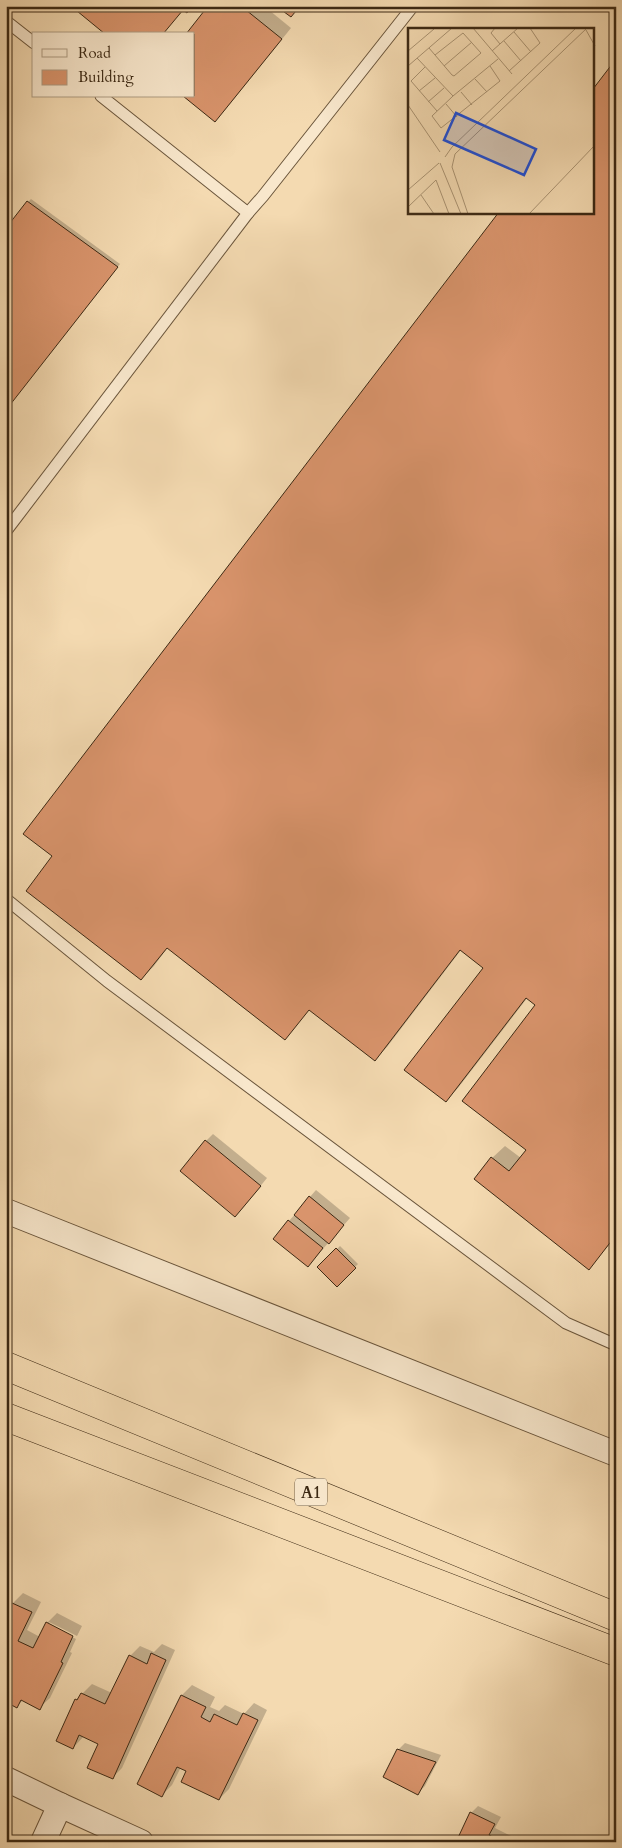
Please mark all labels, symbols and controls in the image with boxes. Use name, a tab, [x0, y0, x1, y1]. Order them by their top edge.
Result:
inset map	[408, 28, 594, 214]
legend	[32, 32, 195, 98]
text: Road	[78, 43, 111, 63]
text: Building	[78, 67, 134, 87]
road number: A1	[295, 1478, 327, 1505]

